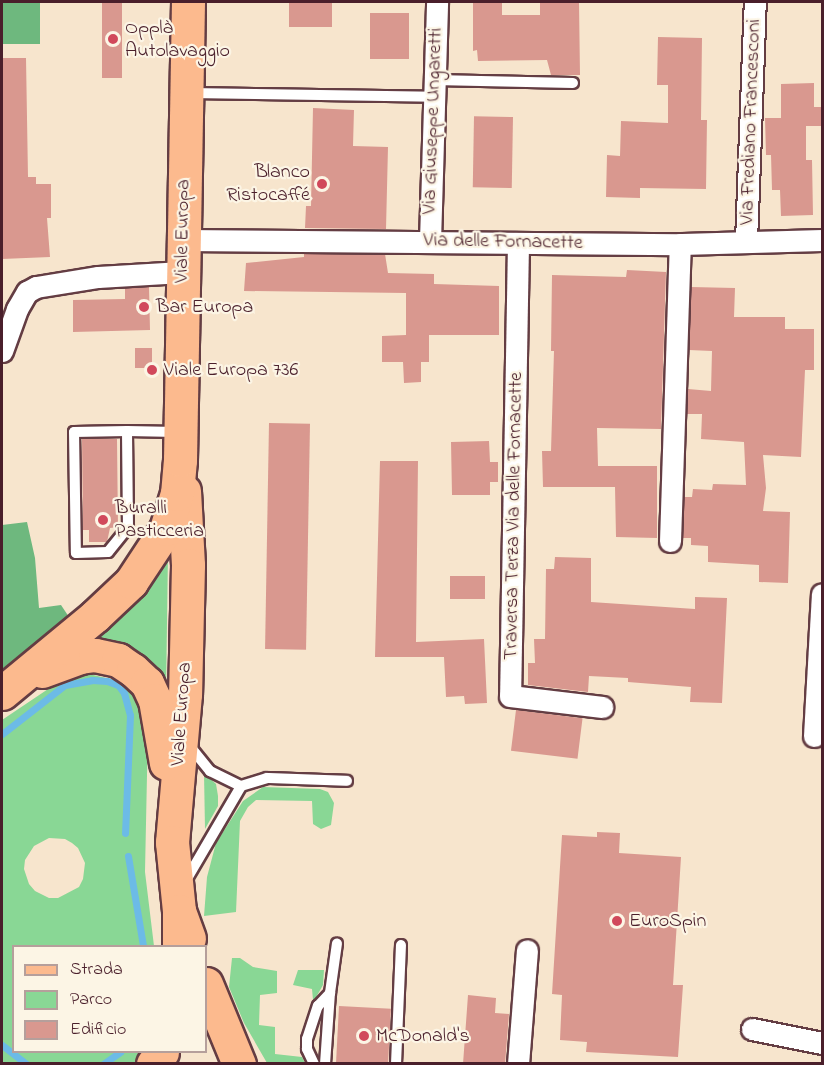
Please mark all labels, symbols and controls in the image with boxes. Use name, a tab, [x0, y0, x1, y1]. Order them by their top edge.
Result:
place label: Opplà Autolavaggio	[125, 16, 230, 63]
street label: Via Frediano Francesconi	[735, 19, 767, 225]
street label: Via Giuseppe Ungaretti	[418, 27, 448, 215]
marker: Opplà Autolavaggio	[106, 32, 120, 46]
place label: Blanco Ristocaffé	[226, 160, 310, 207]
marker: Blanco Ristocaffé	[315, 177, 329, 191]
street label: Viale Europa	[170, 179, 196, 283]
street label: Via delle Fornacette	[423, 229, 583, 255]
place label: Bar Europa	[156, 295, 253, 319]
marker: Bar Europa	[137, 300, 151, 314]
place label: Viale Europa 736	[164, 358, 298, 382]
marker: Viale Europa 736	[145, 363, 159, 377]
street label: Traversa Terza Via delle Fornacette	[499, 372, 529, 660]
place label: Buralli Pasticceria	[115, 496, 204, 543]
marker: Buralli Pasticceria	[96, 513, 110, 527]
street label: Viale Europa	[166, 661, 198, 767]
place label: EuroSpin	[629, 909, 706, 933]
marker: EuroSpin	[610, 914, 624, 928]
legend	[12, 945, 207, 1053]
text: Strada	[70, 957, 123, 983]
text: Parco	[70, 987, 112, 1013]
text: Edificio	[70, 1017, 126, 1043]
place label: McDonald's	[376, 1024, 470, 1048]
marker: McDonald's	[357, 1029, 371, 1043]

